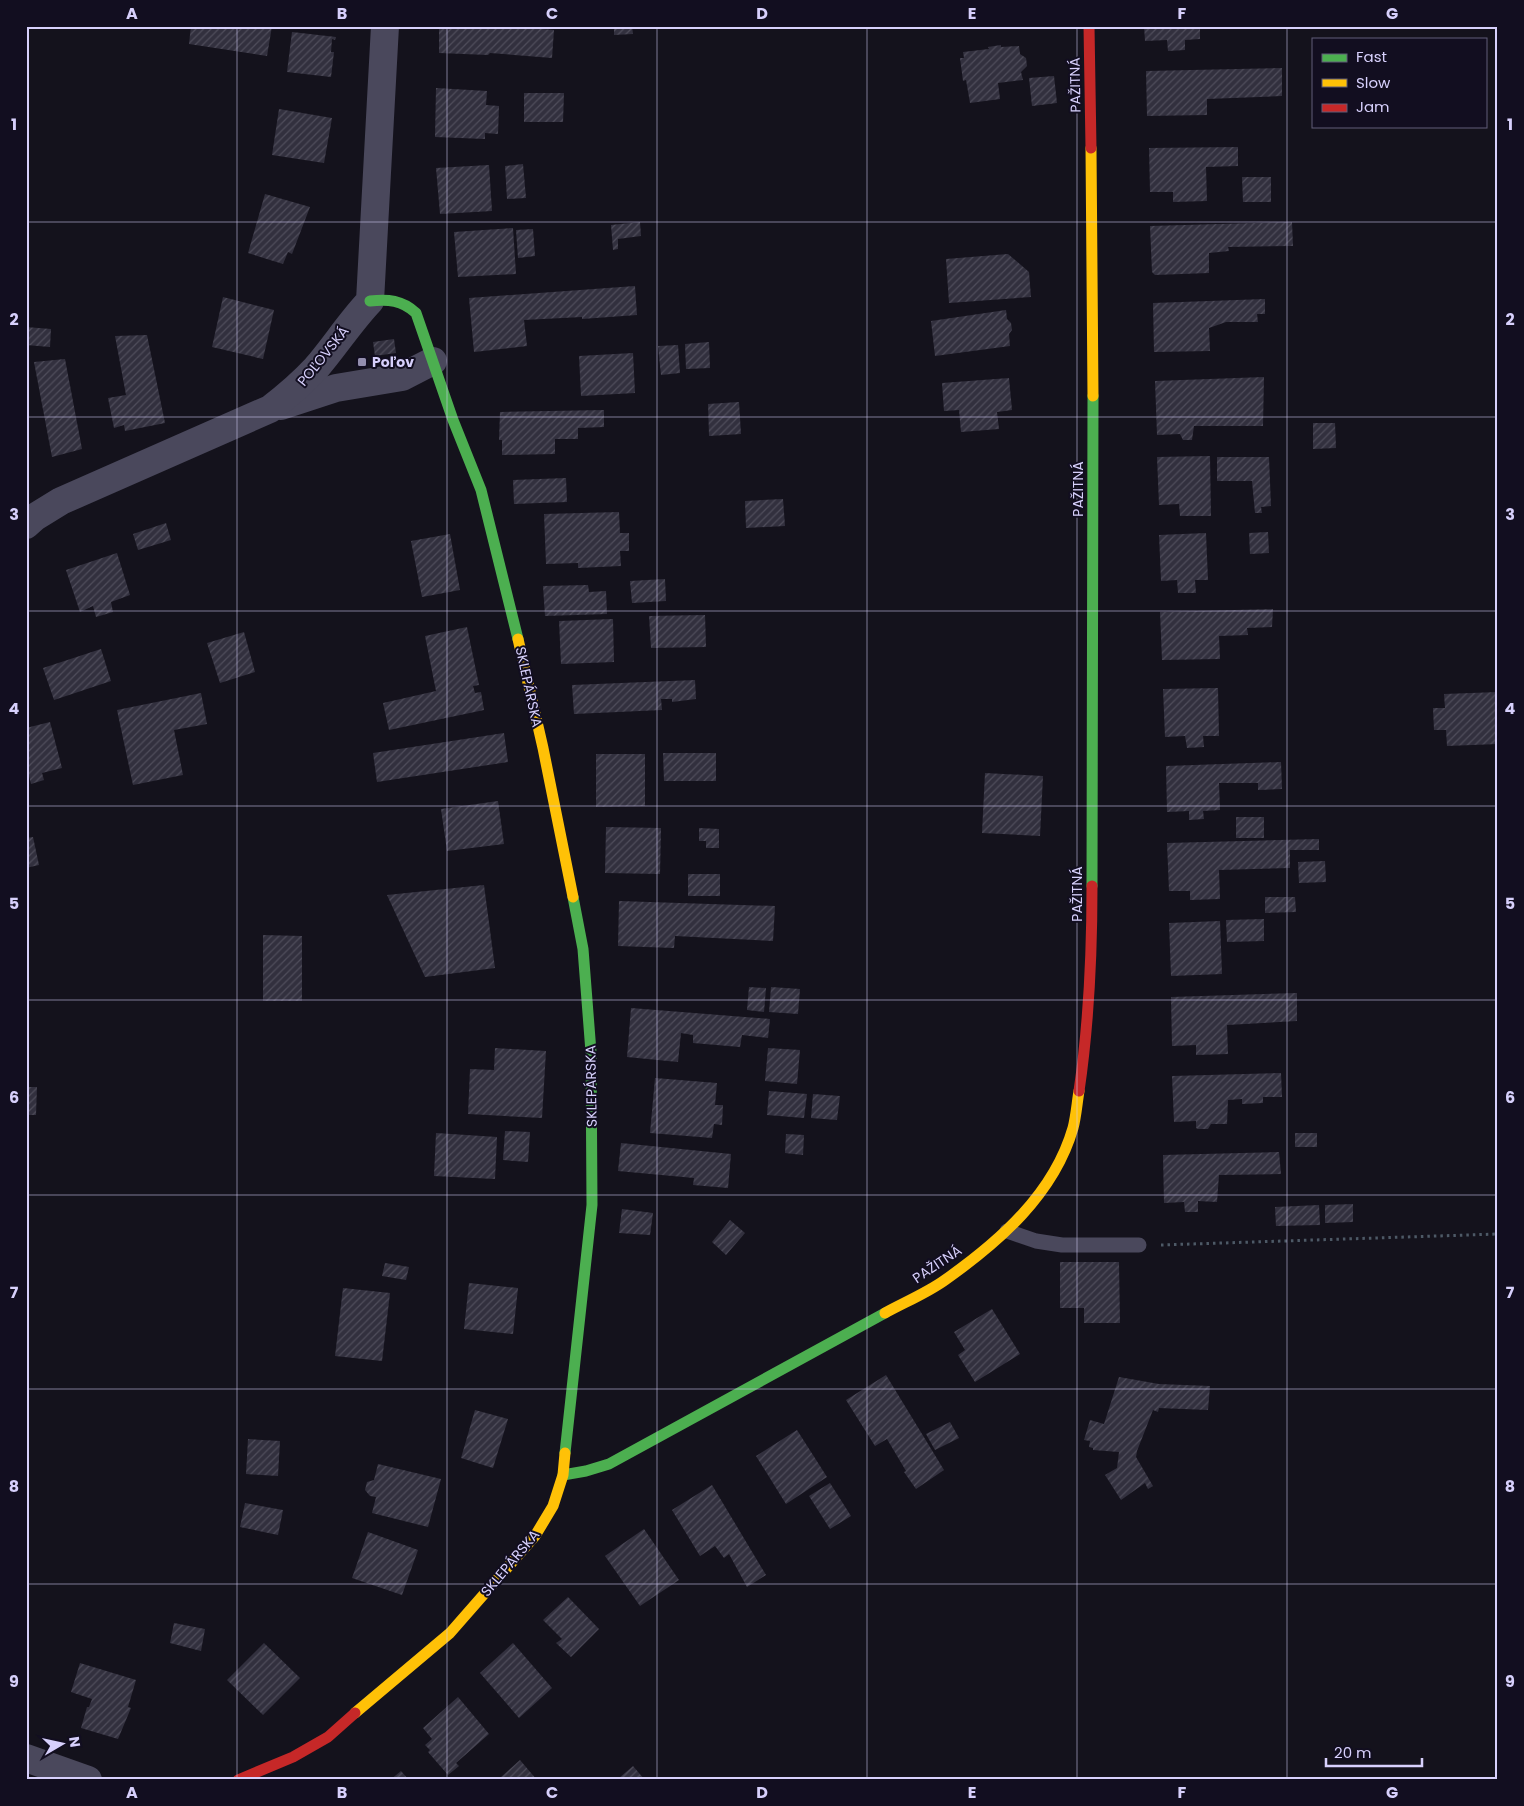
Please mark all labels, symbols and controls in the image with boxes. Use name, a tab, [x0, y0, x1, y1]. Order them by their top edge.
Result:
text: A	[126, 2, 138, 25]
text: B	[337, 2, 347, 25]
text: C	[546, 2, 558, 25]
text: D	[756, 2, 768, 25]
text: E	[968, 2, 976, 25]
text: F	[1178, 2, 1187, 25]
text: G	[1386, 2, 1398, 25]
legend	[1312, 38, 1486, 128]
text: Fast	[1356, 46, 1387, 67]
street label: PAŽITNÁ	[1065, 57, 1085, 113]
text: Slow	[1356, 72, 1391, 93]
text: Jam	[1356, 96, 1390, 117]
text: 1	[11, 113, 17, 136]
text: 1	[1507, 113, 1513, 136]
text: 2	[9, 308, 19, 331]
text: 2	[1505, 308, 1515, 331]
street label: POĽOVSKÁ	[293, 322, 353, 390]
place label: Poľov	[372, 352, 414, 372]
marker: Poľov	[356, 356, 368, 368]
street label: PAŽITNÁ	[1068, 461, 1088, 517]
text: 3	[9, 503, 19, 526]
text: 3	[1505, 503, 1515, 526]
street label: SKLEPÁRSKA	[511, 645, 547, 729]
text: 4	[9, 697, 20, 720]
text: 4	[1505, 697, 1516, 720]
street label: PAŽITNÁ	[1067, 866, 1087, 922]
text: 5	[9, 892, 19, 915]
text: 5	[1505, 892, 1515, 915]
street label: SKLEPÁRSKA	[580, 1045, 602, 1127]
text: 6	[9, 1086, 19, 1109]
text: 6	[1505, 1086, 1515, 1109]
street label: PAŽITNÁ	[908, 1240, 966, 1288]
text: 7	[10, 1281, 19, 1304]
text: 7	[1506, 1281, 1515, 1304]
text: 8	[9, 1475, 19, 1498]
text: 8	[1505, 1475, 1515, 1498]
street label: SKLEPÁRSKA	[476, 1525, 544, 1601]
text: 9	[9, 1670, 19, 1693]
text: 9	[1505, 1670, 1515, 1693]
north arrow	[38, 1718, 88, 1768]
text: N	[64, 1735, 86, 1749]
scale bar	[1326, 1736, 1423, 1768]
text: 20 m	[1334, 1742, 1372, 1763]
text: A	[126, 1781, 138, 1804]
text: B	[337, 1781, 347, 1804]
text: C	[546, 1781, 558, 1804]
text: D	[756, 1781, 768, 1804]
text: E	[968, 1781, 976, 1804]
text: F	[1178, 1781, 1187, 1804]
text: G	[1386, 1781, 1398, 1804]

